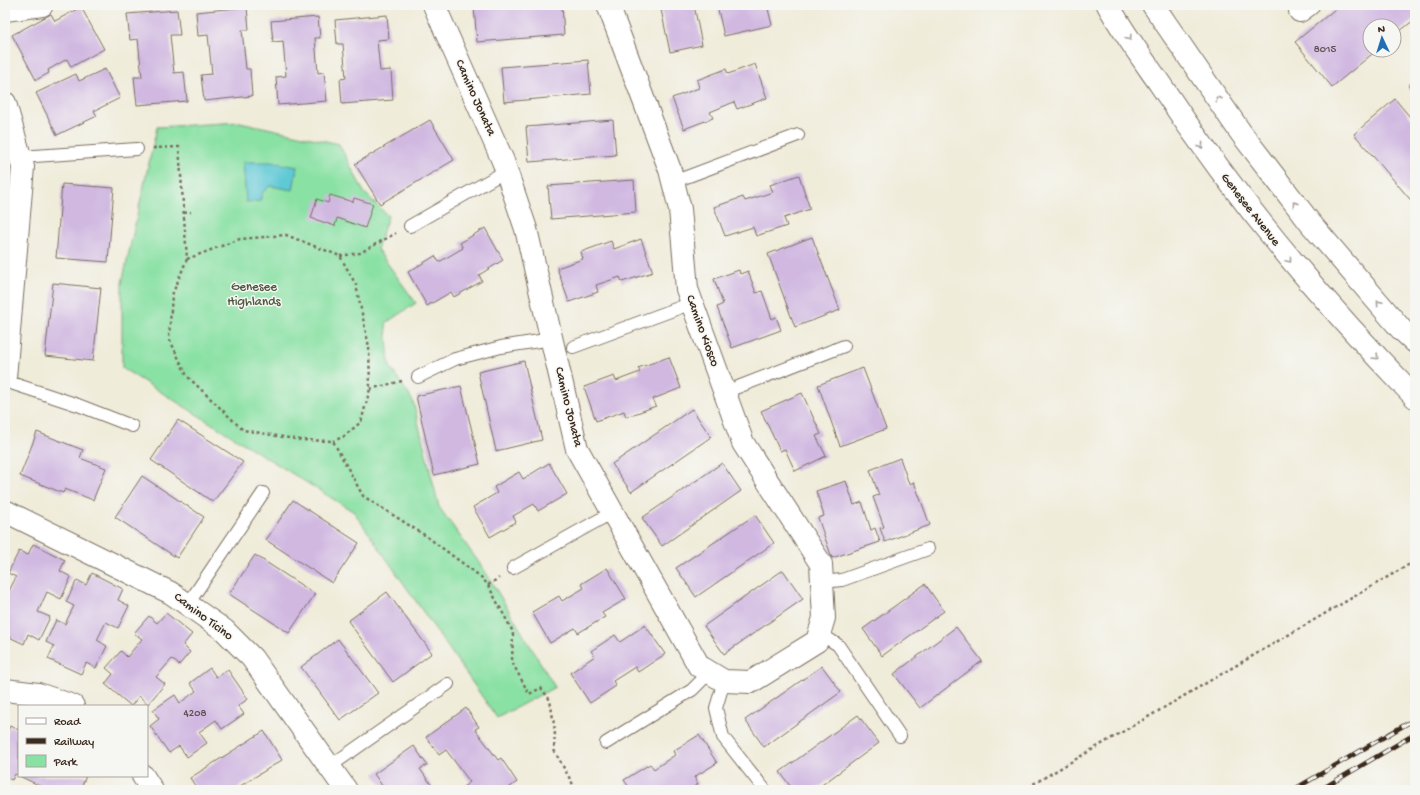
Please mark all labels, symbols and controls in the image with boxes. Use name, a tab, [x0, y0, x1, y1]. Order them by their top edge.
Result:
north arrow	[1362, 18, 1402, 58]
text: N	[1377, 24, 1385, 36]
one-way arrow	[1124, 34, 1132, 41]
house number: 8015	[1314, 44, 1336, 56]
street label: Camino Jonata	[451, 58, 499, 139]
one-way arrow	[1216, 97, 1223, 104]
one-way arrow	[1197, 142, 1204, 149]
street label: Genesee Avenue	[1217, 171, 1283, 250]
one-way arrow	[1293, 201, 1300, 208]
one-way arrow	[1285, 255, 1292, 263]
park label: Genesee Highlands	[227, 280, 282, 310]
street label: Camino Kiosco	[682, 293, 722, 369]
one-way arrow	[1376, 300, 1384, 308]
one-way arrow	[1371, 352, 1379, 360]
street label: Camino Jonata	[551, 365, 585, 449]
street label: Camino Ticino	[170, 590, 236, 644]
legend	[18, 705, 148, 777]
house number: 4208	[184, 708, 206, 720]
text: Road	[54, 716, 81, 730]
text: Railway	[54, 736, 94, 750]
text: Park	[53, 756, 79, 770]

